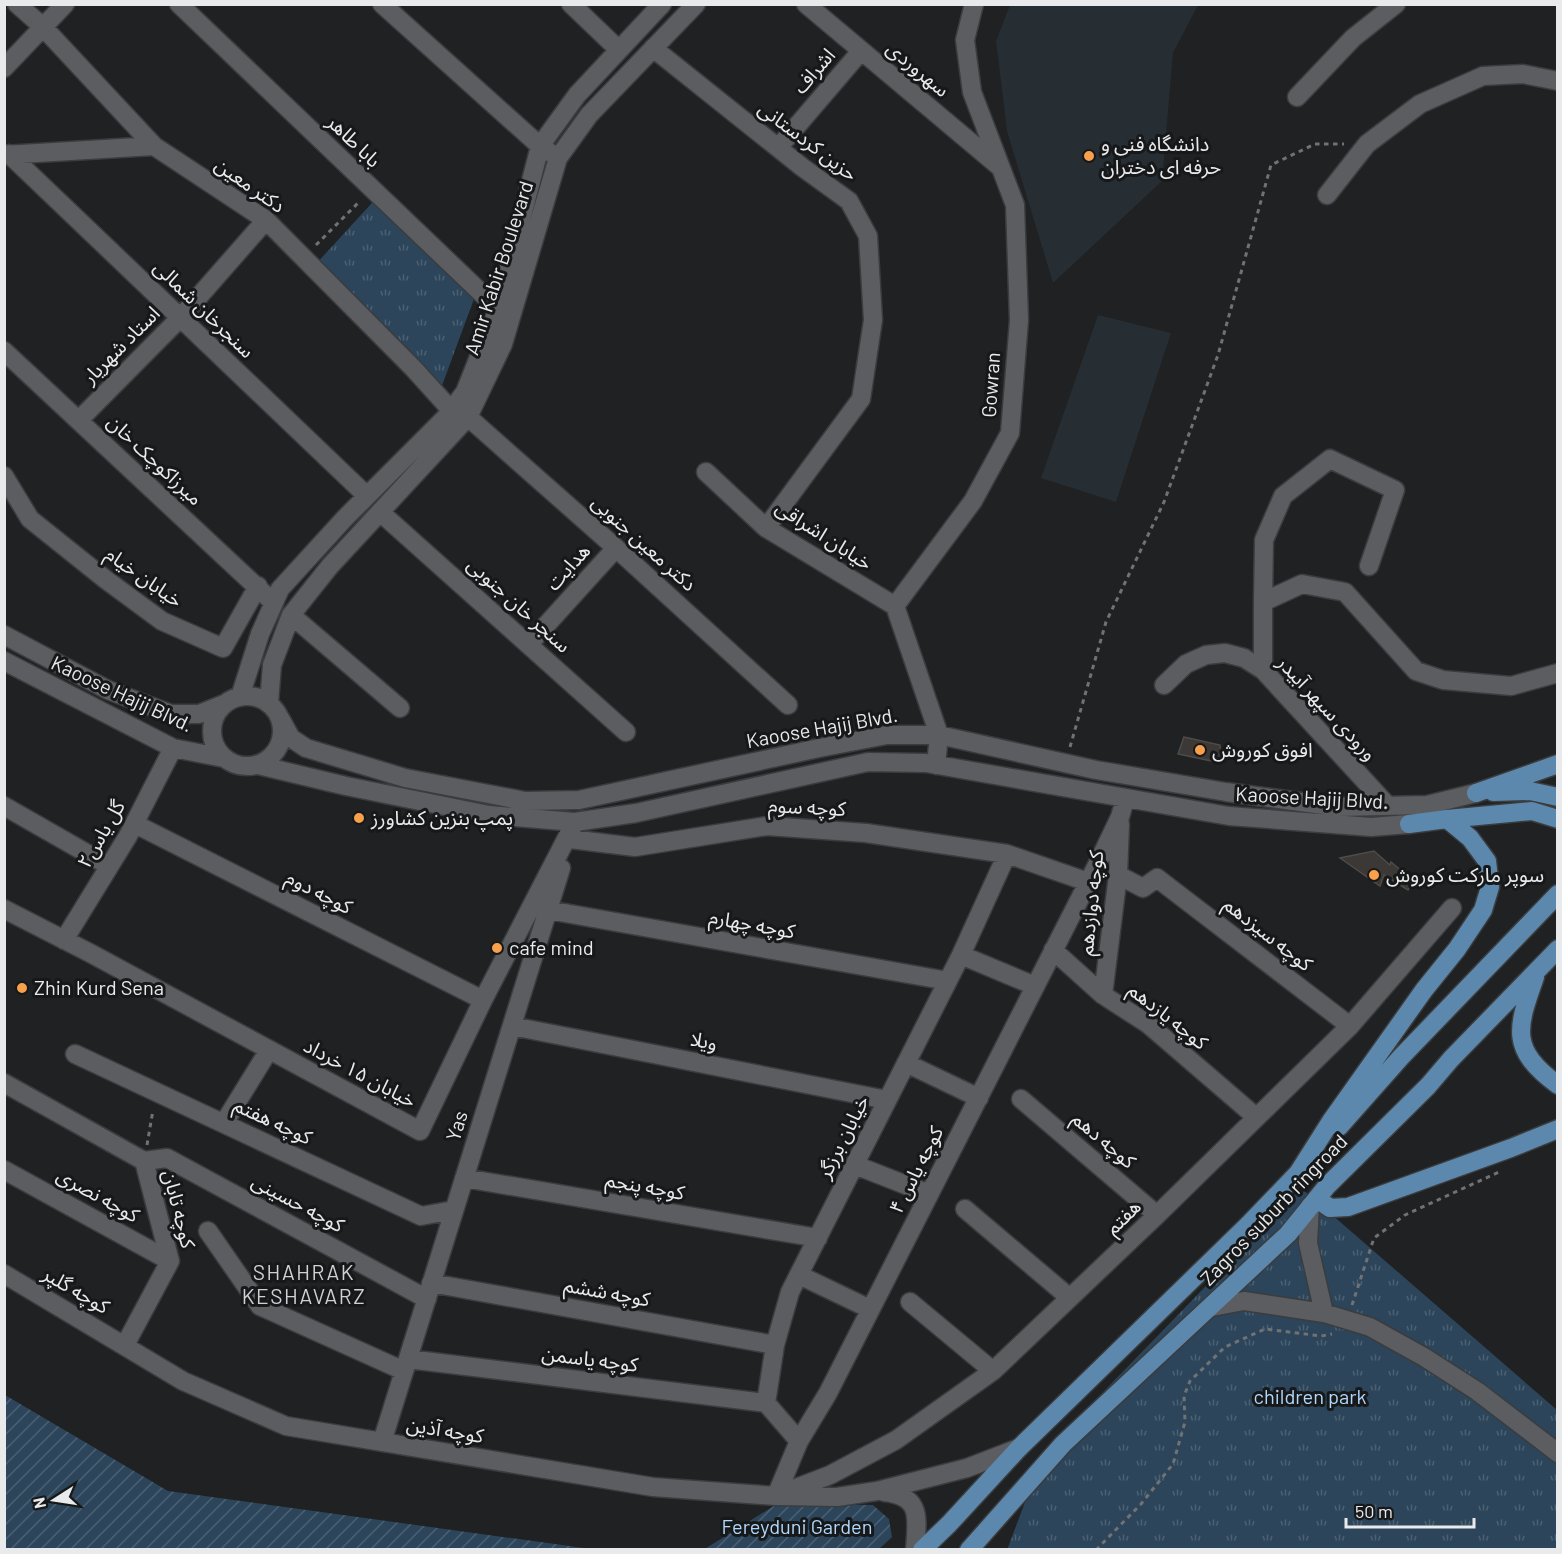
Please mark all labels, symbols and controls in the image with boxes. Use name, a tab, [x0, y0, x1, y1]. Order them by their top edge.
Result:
street label: سهروردی	[882, 35, 955, 102]
street label: اشراف	[787, 43, 840, 99]
street label: حزین کردستانی	[754, 95, 863, 186]
street label: بابا طاهر	[322, 108, 386, 172]
place label: دانشگاه فنی و حرفه ای دختران	[1101, 131, 1221, 179]
marker: دانشگاه فنی و حرفه ای دختران	[1082, 149, 1096, 163]
street label: دکتر معین	[210, 151, 290, 218]
street label: Amir Kabir Boulevard	[459, 178, 538, 358]
street label: سنجرخان شمالی	[149, 254, 260, 363]
street label: استاد شهریار	[76, 301, 165, 389]
street label: Gowran	[976, 351, 1004, 418]
street label: میرزاکوچک خان	[102, 409, 208, 511]
street label: دکتر معین جنوبی	[587, 489, 702, 596]
street label: خیابان اشراقی	[771, 494, 877, 575]
street label: هدایت	[540, 538, 595, 595]
street label: خیابان خیام	[99, 541, 188, 615]
street label: سنجر خان جنوبی	[462, 552, 576, 658]
street label: ورودی سپهر آبیدر	[1271, 649, 1382, 766]
street label: Kaoose Hajij Blvd.	[48, 650, 197, 736]
street label: Kaoose Hajij Blvd.	[744, 702, 899, 752]
place label: افوق کوروش	[1212, 737, 1313, 762]
marker: افوق کوروش	[1193, 743, 1207, 757]
street label: Kaoose Hajij Blvd.	[1235, 781, 1389, 813]
street label: کوچه سوم	[767, 792, 847, 824]
street label: گل یاس۲	[71, 795, 130, 872]
place label: پمپ بنزین کشاورز	[370, 805, 513, 832]
marker: پمپ بنزین کشاورز	[352, 811, 366, 825]
street label: کوچه دوازدهم	[1073, 848, 1112, 957]
place label: سوپر مارکت کوروش	[1386, 862, 1544, 888]
street label: کوچه دوم	[280, 864, 357, 922]
marker: سوپر مارکت کوروش	[1367, 868, 1381, 882]
street label: کوچه سیزدهم	[1217, 891, 1318, 979]
street label: کوچه چهارم	[706, 904, 798, 946]
place label: cafe mind	[509, 935, 594, 959]
marker: cafe mind	[490, 941, 504, 955]
place label: Zhin Kurd Sena	[34, 975, 164, 999]
street label: کوچه یازدهم	[1122, 977, 1214, 1057]
marker: Zhin Kurd Sena	[15, 981, 29, 995]
street label: ویلا	[689, 1026, 720, 1055]
street label: خیابان ۱۵ خرداد	[300, 1032, 421, 1113]
street label: خیابان برزگر	[811, 1091, 874, 1183]
street label: کوچه هفتم	[229, 1092, 317, 1153]
street label: کوچه دهم	[1065, 1106, 1142, 1176]
street label: Yas	[440, 1108, 472, 1144]
street label: کوچه یاس ۴	[883, 1121, 949, 1218]
street label: Zagros suburb ringroad	[1195, 1129, 1352, 1290]
street label: کوچه نصری	[52, 1162, 145, 1229]
street label: کوچه پنجم	[603, 1166, 687, 1208]
street label: کوچه تابان	[157, 1167, 201, 1252]
street label: کوچه حسینی	[247, 1168, 349, 1239]
street label: هفتم	[1100, 1194, 1148, 1242]
district label: SHAHRAK KESHAVARZ	[242, 1259, 366, 1308]
street label: کوچه گلپر	[37, 1260, 115, 1320]
street label: کوچه ششم	[562, 1272, 653, 1314]
street label: کوچه یاسمن	[540, 1340, 640, 1378]
park label: children park	[1254, 1384, 1366, 1408]
street label: کوچه آذین	[404, 1411, 486, 1449]
north arrow	[24, 1470, 84, 1530]
scale bar	[1346, 1491, 1474, 1529]
text: N	[28, 1496, 49, 1510]
text: 50 m	[1355, 1500, 1393, 1522]
park label: Fereyduni Garden	[721, 1514, 873, 1538]

